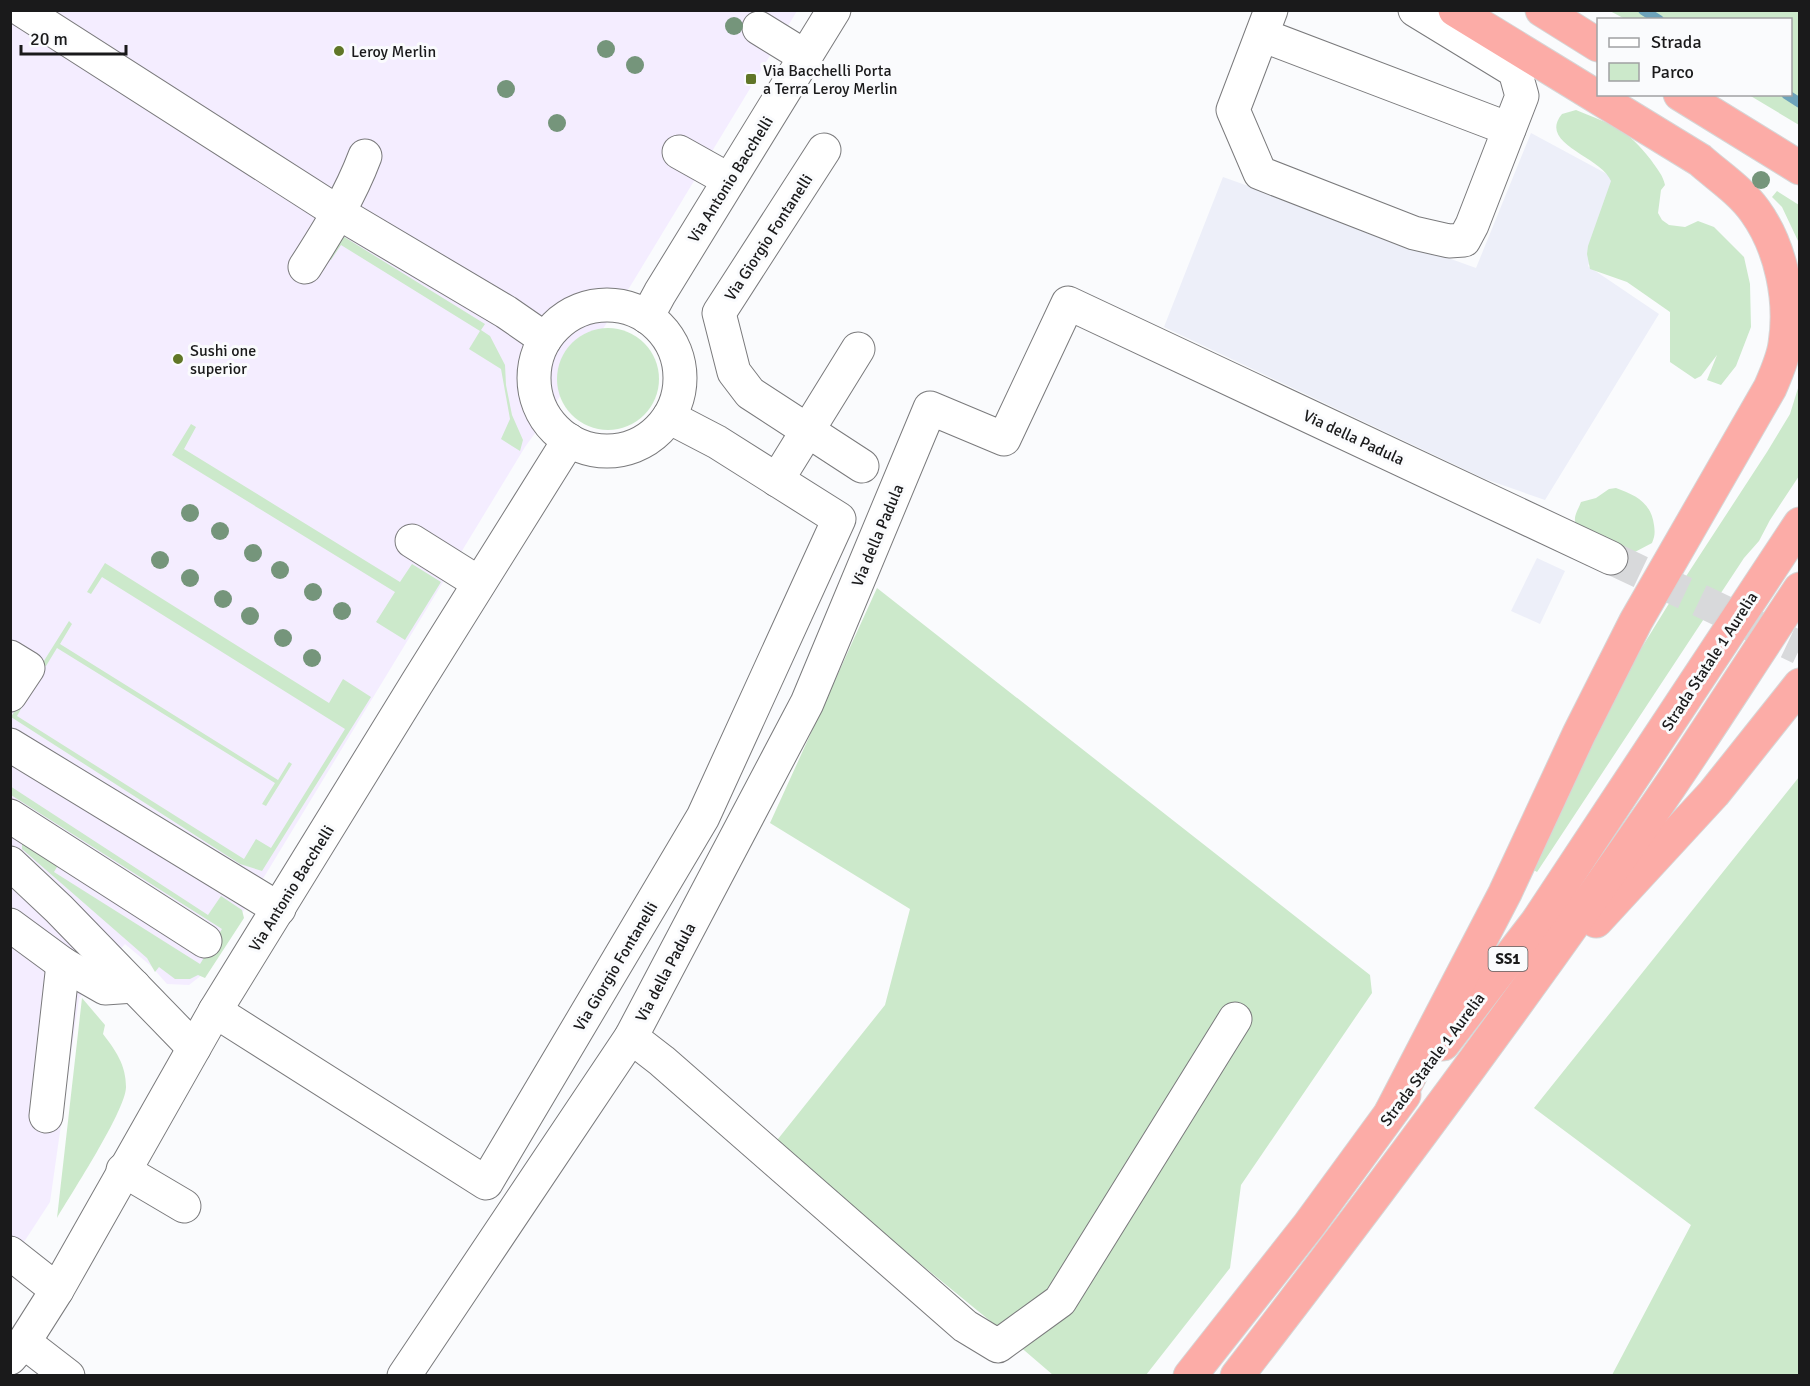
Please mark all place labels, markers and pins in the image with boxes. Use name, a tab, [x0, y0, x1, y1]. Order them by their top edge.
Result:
place label: Leroy Merlin	[351, 42, 436, 62]
marker: Leroy Merlin	[332, 44, 346, 58]
place label: Via Bacchelli Porta a Terra Leroy Merlin	[763, 61, 898, 99]
marker: Via Bacchelli Porta a Terra Leroy Merlin	[744, 72, 758, 86]
place label: Sushi one superior	[190, 341, 256, 379]
marker: Sushi one superior	[171, 352, 185, 366]

